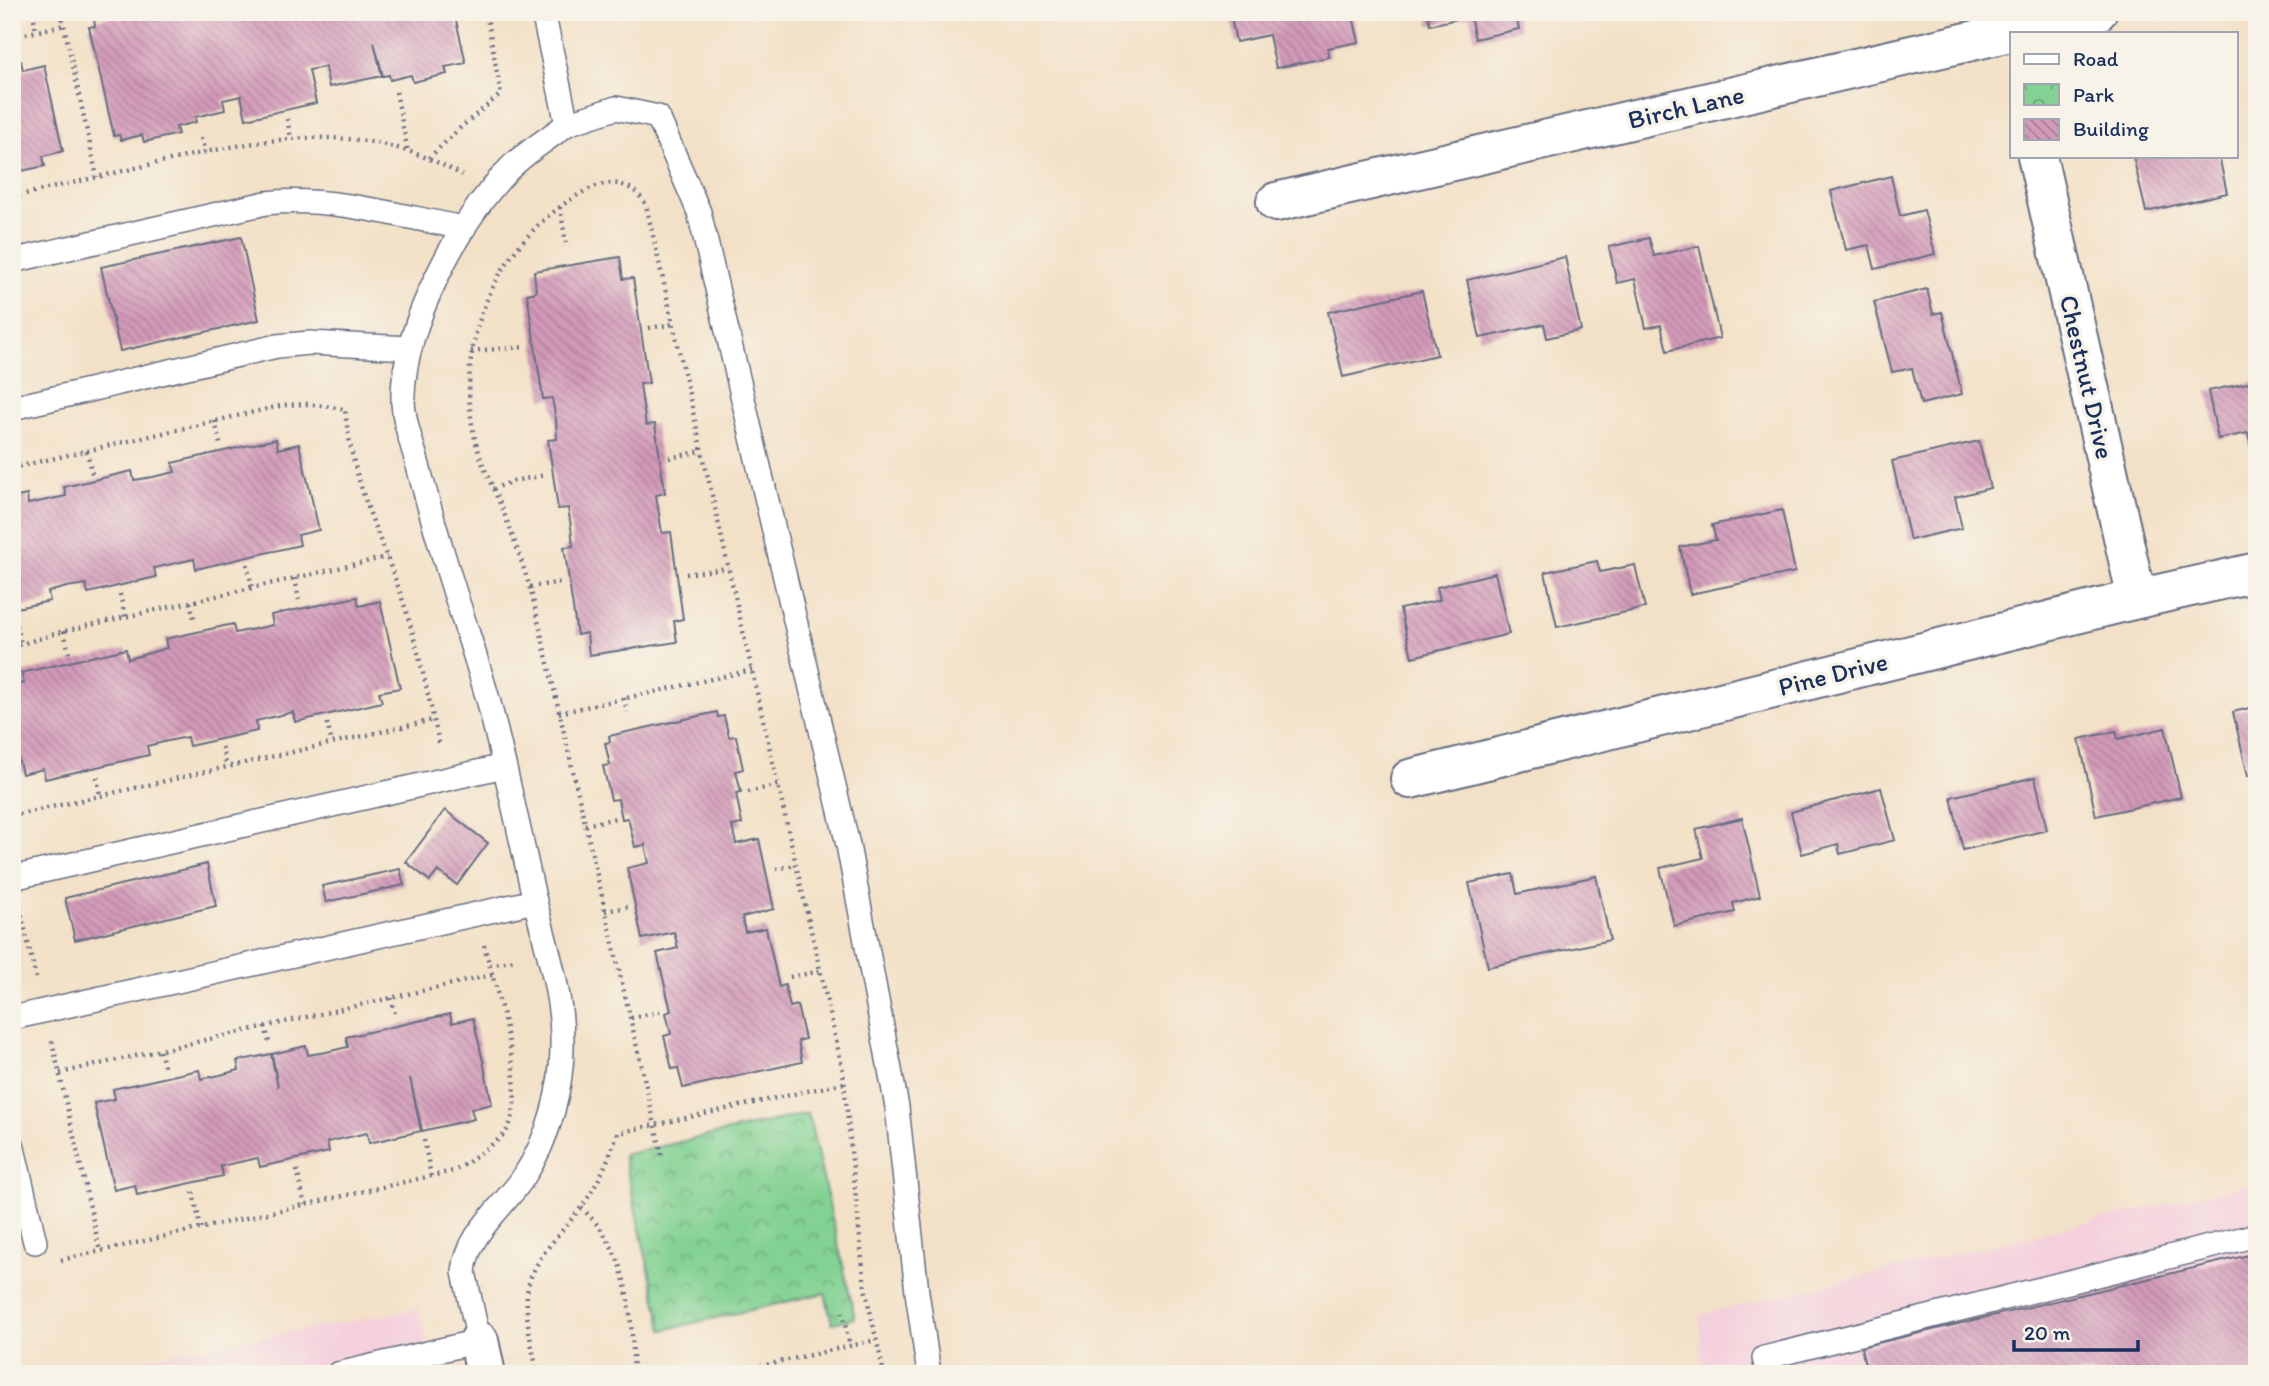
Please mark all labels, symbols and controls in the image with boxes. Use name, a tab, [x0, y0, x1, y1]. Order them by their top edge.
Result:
legend	[2010, 32, 2238, 158]
text: Road	[2073, 46, 2119, 71]
street label: Birch Lane	[1625, 78, 1747, 136]
text: Park	[2073, 82, 2115, 107]
text: Building	[2073, 116, 2149, 141]
street label: Chestnut Drive	[2053, 292, 2121, 462]
street label: Pine Drive	[1775, 645, 1891, 703]
scale bar	[2014, 1309, 2138, 1353]
text: 20 m	[2024, 1320, 2071, 1345]

